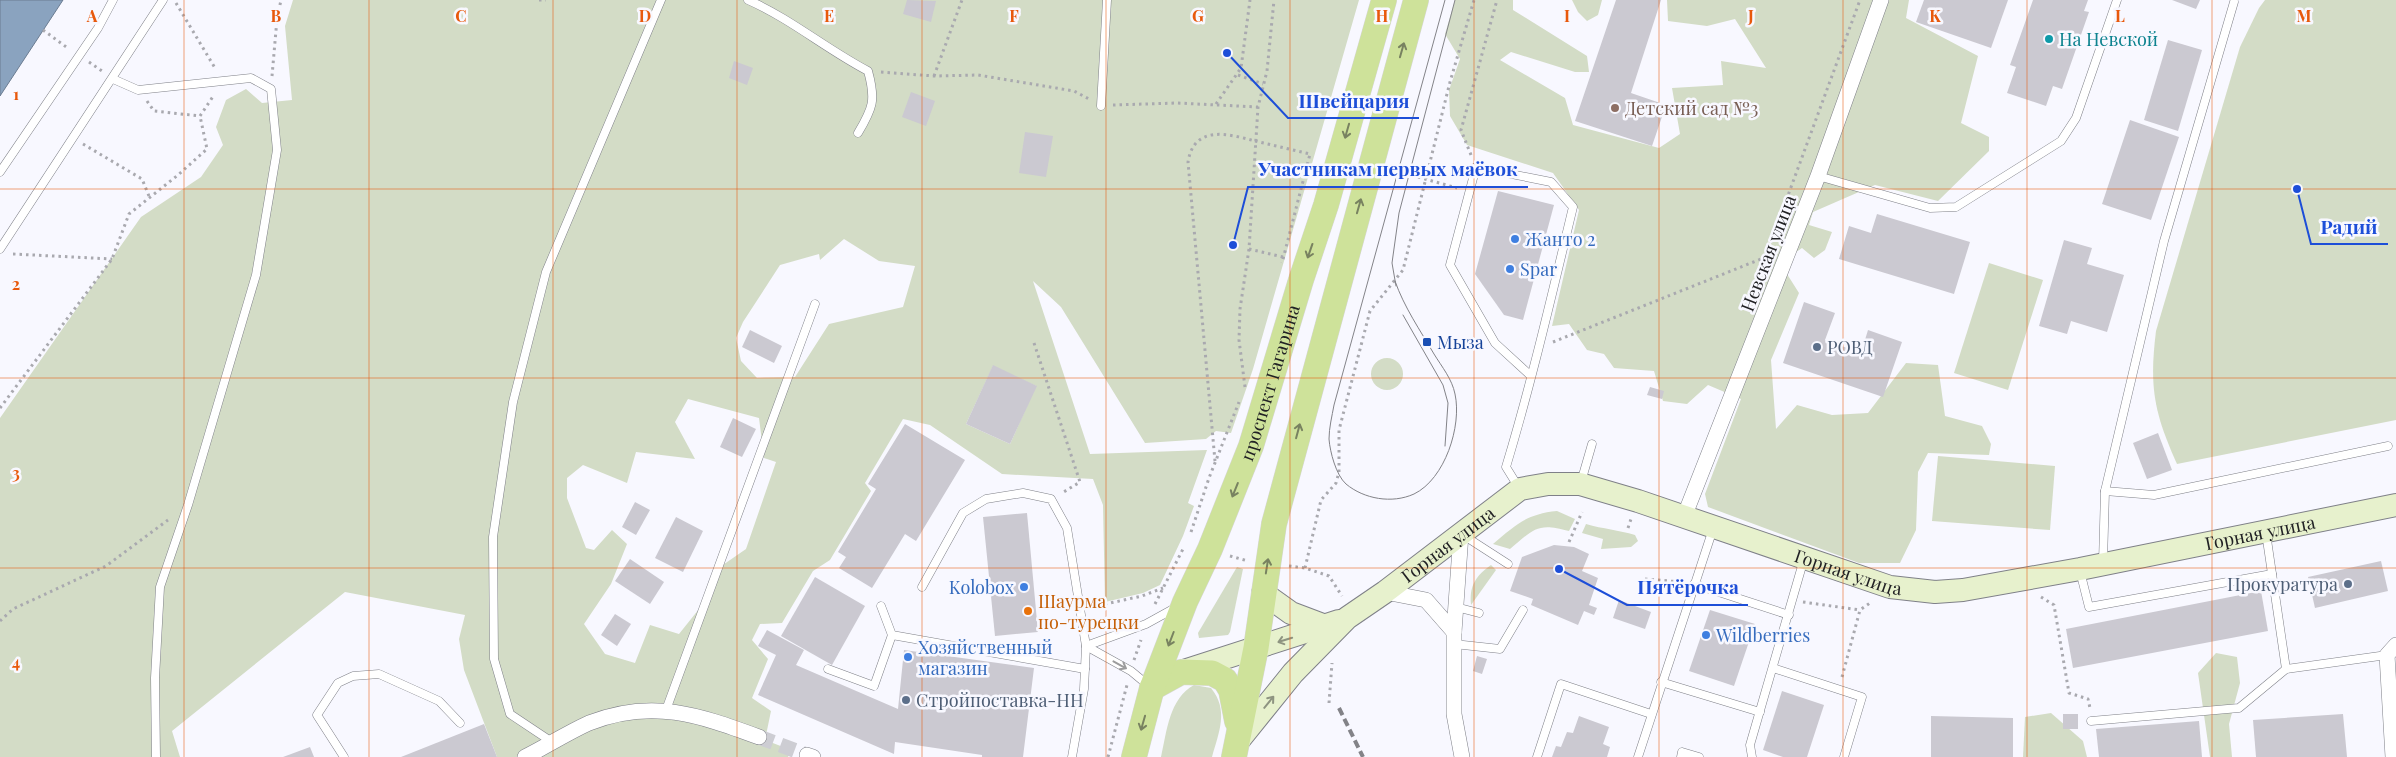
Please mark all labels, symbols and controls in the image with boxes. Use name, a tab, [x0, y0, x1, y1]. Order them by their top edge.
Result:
text: A	[86, 5, 98, 26]
text: B	[271, 5, 282, 26]
text: C	[455, 5, 467, 26]
text: D	[639, 5, 651, 26]
text: E	[824, 5, 834, 26]
text: F	[1009, 5, 1019, 26]
text: G	[1192, 5, 1204, 26]
text: H	[1376, 5, 1389, 26]
text: I	[1564, 5, 1570, 26]
text: J	[1747, 5, 1754, 26]
text: K	[1929, 5, 1941, 26]
text: L	[2115, 5, 2125, 26]
text: M	[2297, 5, 2312, 26]
place label: На Невской	[2059, 27, 2158, 51]
marker: На Невской	[2043, 33, 2055, 45]
one-way arrow	[1398, 42, 1408, 58]
text: 1	[13, 83, 19, 104]
callout: Швейцария	[1288, 84, 1419, 118]
text: Швейцария	[1298, 87, 1410, 113]
place label: Детский сад №3	[1625, 96, 1758, 120]
marker: Детский сад №3	[1609, 102, 1621, 114]
one-way arrow	[1341, 123, 1351, 139]
callout: Участникам первых маёвок	[1248, 153, 1528, 187]
text: Участникам первых маёвок	[1257, 155, 1518, 181]
street label: Невская улица	[1735, 191, 1801, 315]
one-way arrow	[1354, 199, 1364, 215]
callout: Радий	[2311, 210, 2388, 244]
text: Радий	[2320, 213, 2378, 239]
place label: Жанто 2	[1525, 227, 1596, 251]
marker: Жанто 2	[1509, 233, 1521, 245]
one-way arrow	[1305, 243, 1314, 259]
place label: Spar	[1520, 257, 1557, 281]
marker: Spar	[1504, 263, 1516, 275]
text: 2	[12, 273, 20, 294]
street label: проспект Гагарина	[1234, 302, 1305, 464]
place label: Мыза	[1437, 330, 1484, 354]
place label: РОВД	[1827, 335, 1873, 359]
marker: Мыза	[1421, 336, 1433, 348]
marker: РОВД	[1811, 341, 1823, 353]
one-way arrow	[1294, 423, 1303, 439]
text: 3	[12, 462, 20, 483]
one-way arrow	[1229, 482, 1239, 497]
street label: Горная улица	[1396, 501, 1499, 588]
street label: Горная улица	[2203, 510, 2317, 555]
street label: Горная улица	[1791, 543, 1903, 600]
one-way arrow	[1263, 558, 1273, 574]
callout: Пятёрочка	[1627, 571, 1748, 605]
place label: Прокуратура	[2227, 572, 2338, 596]
text: Пятёрочка	[1637, 573, 1739, 599]
place label: Kolobox	[949, 575, 1015, 599]
marker: Прокуратура	[2342, 578, 2354, 590]
marker: Kolobox	[1018, 581, 1030, 593]
place label: Шаурма по-турецки	[1038, 589, 1139, 634]
marker: Шаурма по-турецки	[1022, 605, 1034, 617]
place label: Wildberries	[1715, 623, 1810, 647]
marker: Wildberries	[1700, 629, 1712, 641]
one-way arrow	[1166, 631, 1175, 646]
place label: Хозяйственный магазин	[918, 635, 1052, 680]
one-way arrow	[1277, 635, 1293, 645]
text: 4	[12, 651, 20, 672]
marker: Хозяйственный магазин	[902, 651, 914, 663]
one-way arrow	[1113, 660, 1128, 670]
place label: Стройпоставка-НН	[916, 688, 1084, 712]
marker: Стройпоставка-НН	[900, 694, 912, 706]
one-way arrow	[1264, 696, 1275, 709]
one-way arrow	[1138, 714, 1147, 730]

